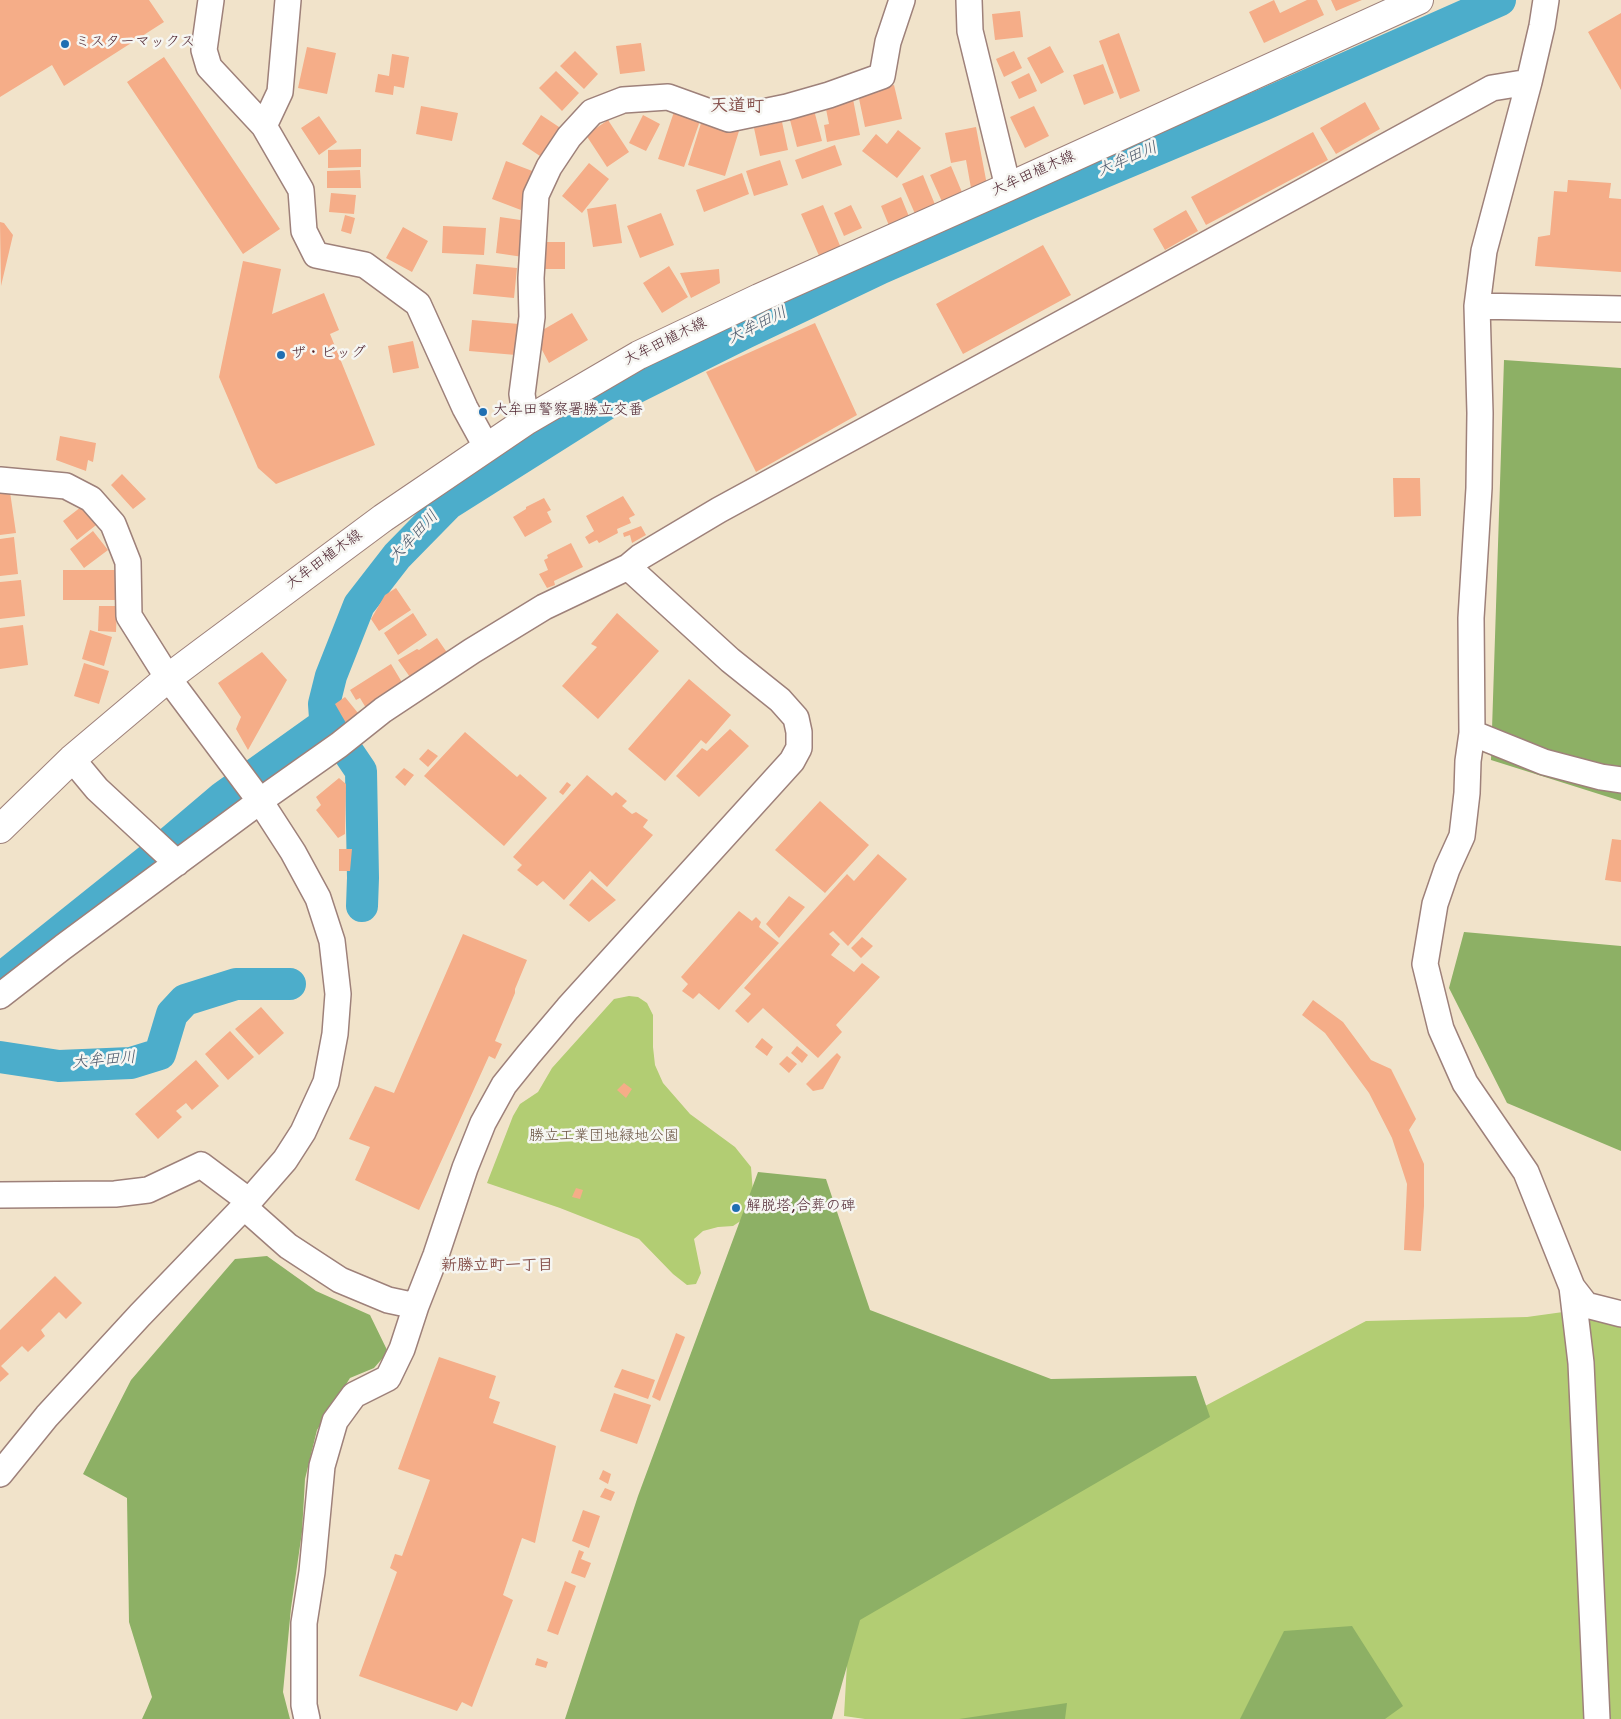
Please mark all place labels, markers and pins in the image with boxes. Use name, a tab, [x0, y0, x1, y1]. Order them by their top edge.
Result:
place label: ミスターマックス	[75, 35, 195, 53]
marker: ミスターマックス	[59, 38, 71, 50]
place label: ザ・ビッグ	[291, 346, 366, 364]
marker: ザ・ビッグ	[275, 349, 287, 361]
place label: 大牟田警察署勝立交番	[493, 403, 643, 421]
marker: 大牟田警察署勝立交番	[477, 406, 489, 418]
place label: 解脱塔,合葬の碑	[746, 1199, 856, 1217]
marker: 解脱塔,合葬の碑	[730, 1202, 742, 1214]

